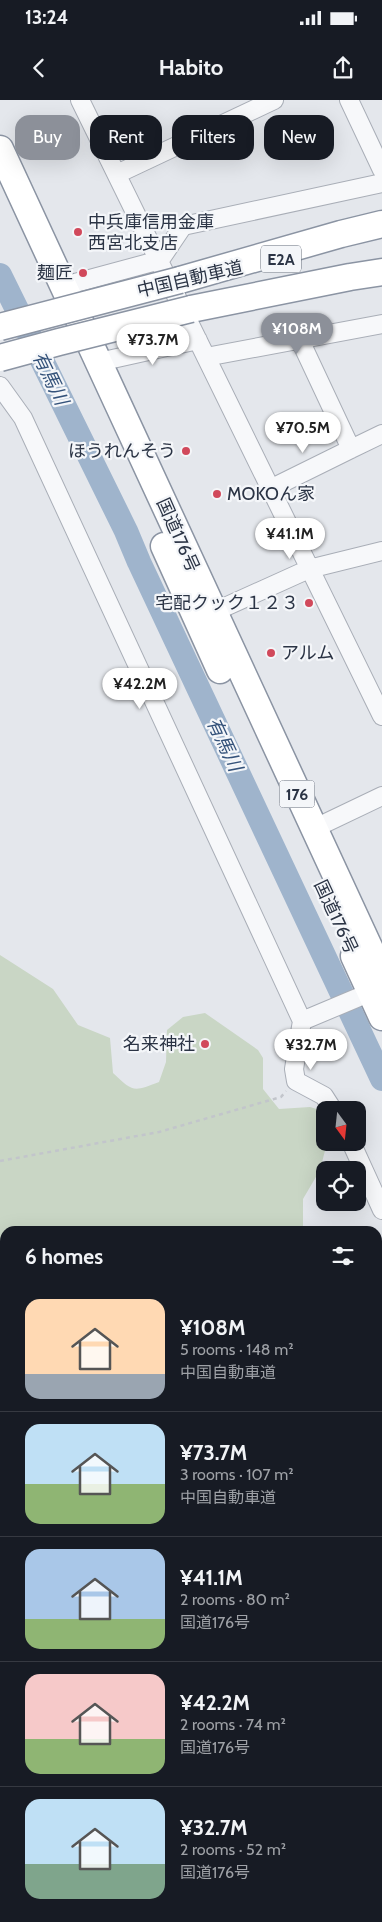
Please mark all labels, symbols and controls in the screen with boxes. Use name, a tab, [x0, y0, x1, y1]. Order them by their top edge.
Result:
text: 13:24	[25, 6, 68, 29]
icon: back	[25, 54, 53, 82]
text: Habito	[159, 54, 223, 81]
icon: share	[329, 54, 357, 82]
chip: Buy	[15, 115, 80, 160]
chip: Rent	[90, 115, 162, 160]
chip: Filters	[172, 115, 254, 160]
chip: New	[264, 115, 334, 160]
place label: 中兵庫信用金庫 西宮北支店	[88, 211, 214, 254]
marker: 中兵庫信用金庫 西宮北支店	[72, 226, 84, 238]
road number: E2A	[261, 246, 301, 272]
street label: 中国自動車道	[135, 256, 245, 302]
place label: 麺匠	[37, 262, 73, 284]
marker: 麺匠	[77, 267, 89, 279]
pin: ¥108M	[262, 312, 332, 355]
text: ¥108M	[272, 319, 322, 338]
pin: ¥73.7M	[112, 324, 194, 366]
text: ¥73.7M	[127, 330, 179, 349]
water label: 有馬川	[28, 348, 74, 411]
pin: ¥70.5M	[262, 412, 344, 454]
text: ¥70.5M	[276, 418, 330, 437]
place label: ほうれんそう	[68, 440, 176, 462]
marker: ほうれんそう	[180, 445, 192, 457]
place label: MOKOん家	[227, 483, 315, 505]
marker: MOKOん家	[211, 488, 223, 500]
street label: 国道176号	[152, 495, 204, 575]
pin: ¥41.1M	[249, 518, 331, 560]
text: ¥41.1M	[266, 524, 314, 543]
place label: 宅配クック１２３	[155, 592, 299, 614]
marker: 宅配クック１２３	[303, 597, 315, 609]
place label: アルム	[281, 642, 334, 664]
marker: アルム	[265, 647, 277, 659]
pin: ¥42.2M	[99, 668, 181, 710]
text: ¥42.2M	[113, 674, 167, 693]
water label: 有馬川	[202, 714, 248, 777]
road number: 176	[280, 781, 314, 808]
street label: 国道176号	[309, 877, 363, 957]
pin: ¥32.7M	[270, 1028, 352, 1071]
place label: 名来神社	[123, 1033, 195, 1055]
text: ¥32.7M	[285, 1035, 337, 1054]
marker: 名来神社	[199, 1038, 211, 1050]
north arrow	[316, 1101, 366, 1151]
map controls	[316, 1101, 366, 1211]
button: locate	[316, 1161, 366, 1211]
icon: filters	[329, 1242, 357, 1270]
text: 6 homes	[25, 1244, 103, 1269]
text: ¥108M	[180, 1315, 245, 1340]
icon: home	[65, 1319, 125, 1379]
text: 5 rooms · 148 m²	[180, 1340, 293, 1359]
text: 中国自動車道	[180, 1363, 276, 1382]
text: ¥73.7M	[180, 1440, 247, 1465]
icon: home	[65, 1444, 125, 1504]
text: 3 rooms · 107 m²	[180, 1465, 294, 1484]
text: 中国自動車道	[180, 1488, 276, 1507]
text: ¥41.1M	[180, 1565, 243, 1590]
icon: home	[65, 1569, 125, 1629]
text: 2 rooms · 80 m²	[180, 1590, 290, 1609]
text: 国道176号	[180, 1613, 250, 1632]
text: ¥42.2M	[180, 1690, 250, 1715]
icon: home	[65, 1694, 125, 1754]
text: 2 rooms · 74 m²	[180, 1715, 286, 1734]
text: 国道176号	[180, 1738, 250, 1757]
text: ¥32.7M	[180, 1815, 248, 1840]
icon: home	[65, 1819, 125, 1879]
text: 2 rooms · 52 m²	[180, 1840, 286, 1859]
text: 国道176号	[180, 1863, 250, 1882]

